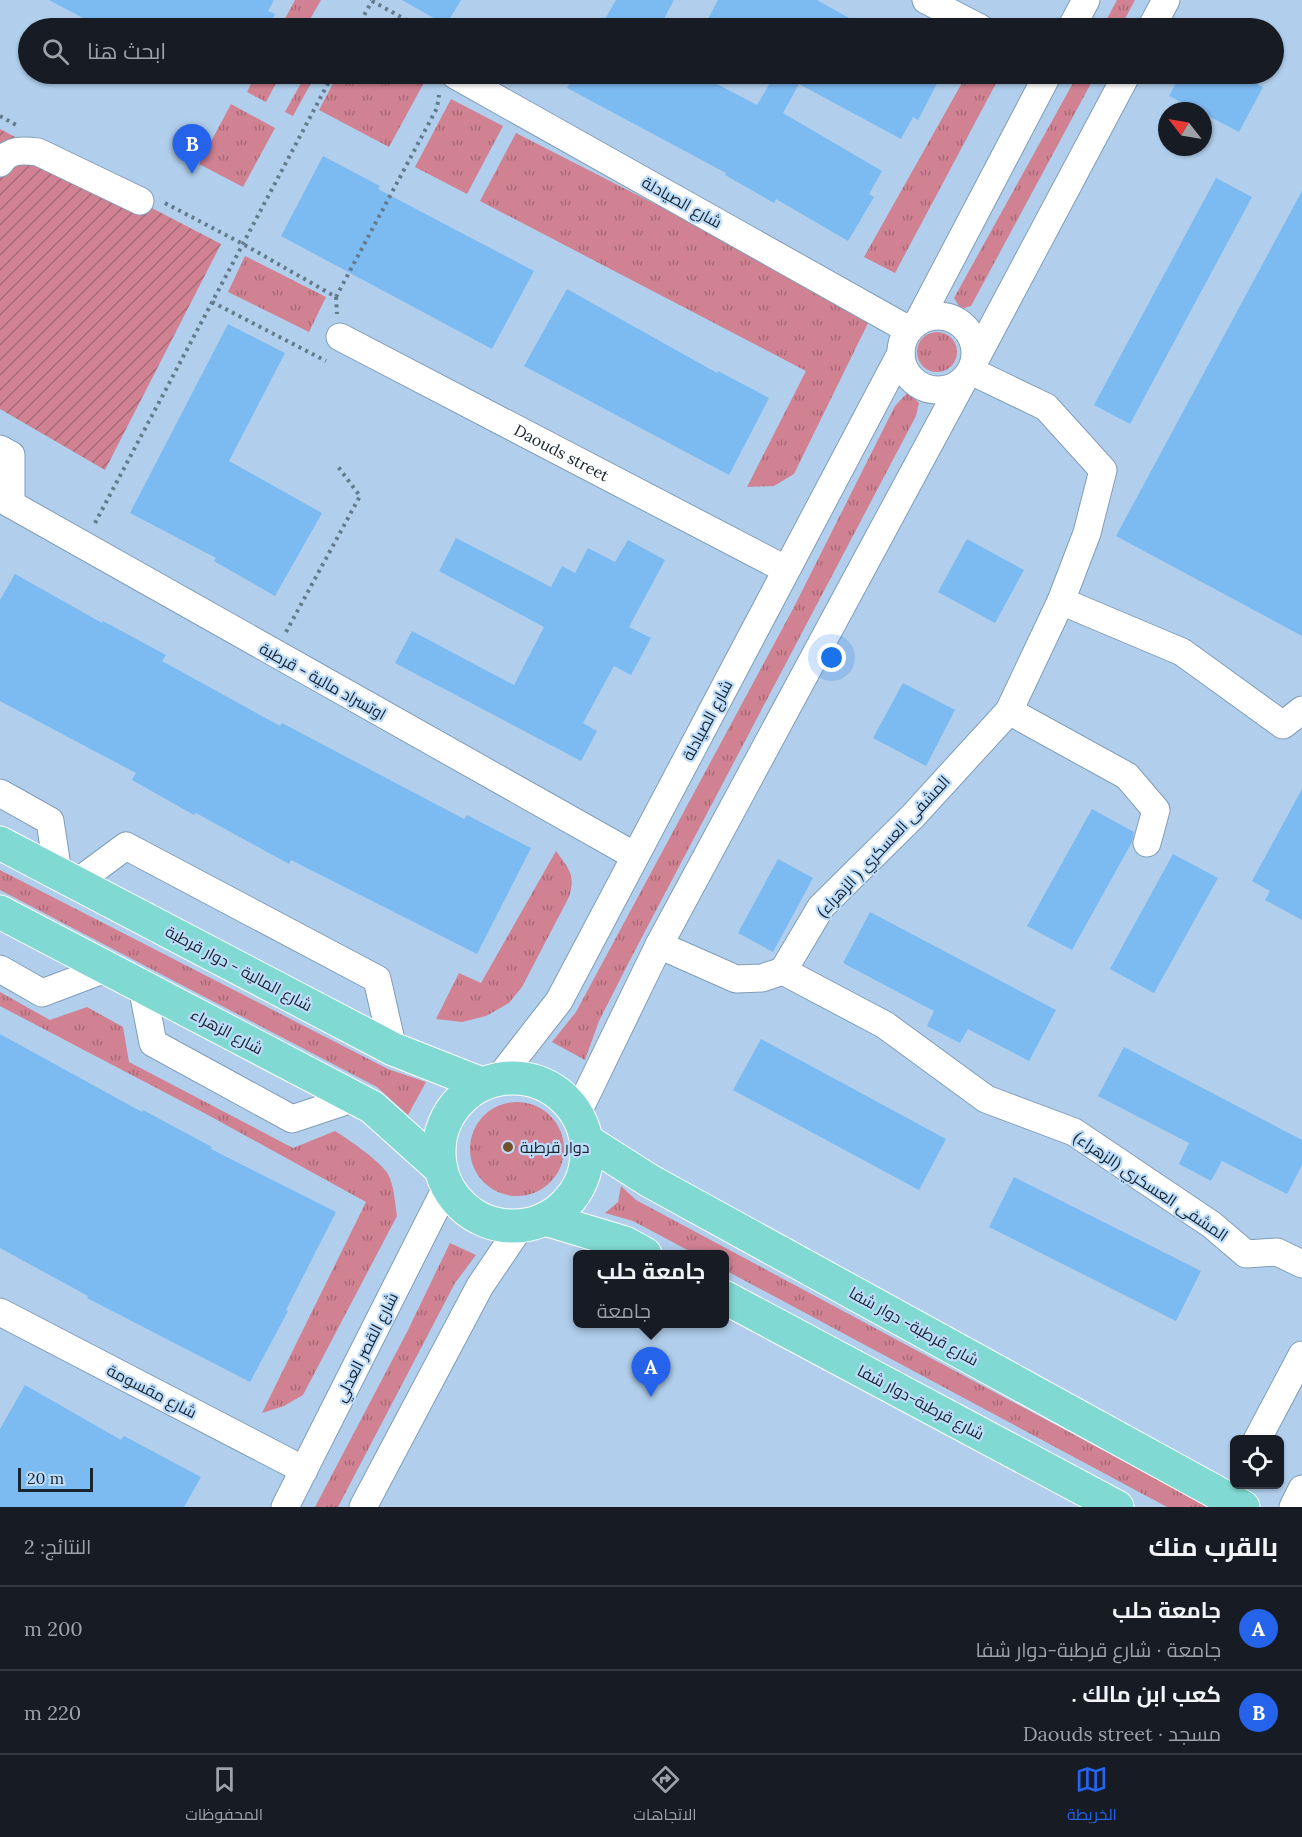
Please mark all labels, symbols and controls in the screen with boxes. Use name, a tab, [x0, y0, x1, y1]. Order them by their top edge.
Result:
search box	[18, 18, 1284, 84]
icon: search	[39, 35, 72, 68]
text: ابحث هنا	[87, 37, 166, 65]
north arrow	[1158, 102, 1212, 156]
pin: B	[172, 124, 212, 174]
street label: شارع الصيادلة	[638, 172, 725, 234]
street label: Daouds street	[511, 420, 613, 486]
street label: اوتسراد مالية - قرطبة	[256, 638, 390, 724]
your location	[817, 643, 846, 672]
street label: شارع الصيادلة	[677, 676, 738, 765]
street label: المشفى العسكري ( الزهراء)	[812, 771, 957, 924]
street label: شارع المالية - دوار قرطبة	[161, 921, 316, 1017]
street label: شارع الزهراء	[186, 1004, 267, 1060]
street label: المشفى العسكري (الزهراء)	[1068, 1127, 1232, 1249]
place label: دوار قرطبة	[520, 1137, 590, 1157]
marker: دوار قرطبة	[501, 1140, 515, 1154]
popup	[573, 1250, 729, 1328]
text: جامعة حلب	[597, 1257, 705, 1285]
street label: شارع قرطبة- دوار شفا	[845, 1282, 982, 1372]
street label: شارع القصر العدلي	[330, 1289, 406, 1407]
text: جامعة	[597, 1298, 651, 1323]
pin: A	[632, 1348, 670, 1397]
street label: شارع مقسومة	[103, 1360, 200, 1424]
street label: شارع قرطبة-دوار شفا	[853, 1360, 988, 1446]
map controls	[1230, 1435, 1284, 1489]
button: locate	[1230, 1435, 1284, 1489]
scale bar	[18, 1465, 93, 1492]
text: 20 m	[27, 1468, 64, 1488]
text: بالقرب منك	[1149, 1530, 1278, 1563]
text: النتائج: 2	[24, 1534, 91, 1559]
text: جامعة حلب	[1112, 1596, 1221, 1624]
text: 200 m	[24, 1616, 83, 1641]
text: A	[1252, 1616, 1265, 1641]
text: جامعة · شارع قرطبة-دوار شفا	[975, 1637, 1221, 1662]
text: كعب ابن مالك .	[1072, 1680, 1221, 1708]
text: 220 m	[24, 1700, 81, 1725]
text: B	[1252, 1700, 1265, 1725]
text: مسجد · Daouds street	[1023, 1721, 1221, 1746]
tab: المحفوظات	[185, 1763, 263, 1829]
tab: الاتجاهات	[633, 1763, 697, 1829]
tab: الخريطة	[1067, 1763, 1117, 1829]

